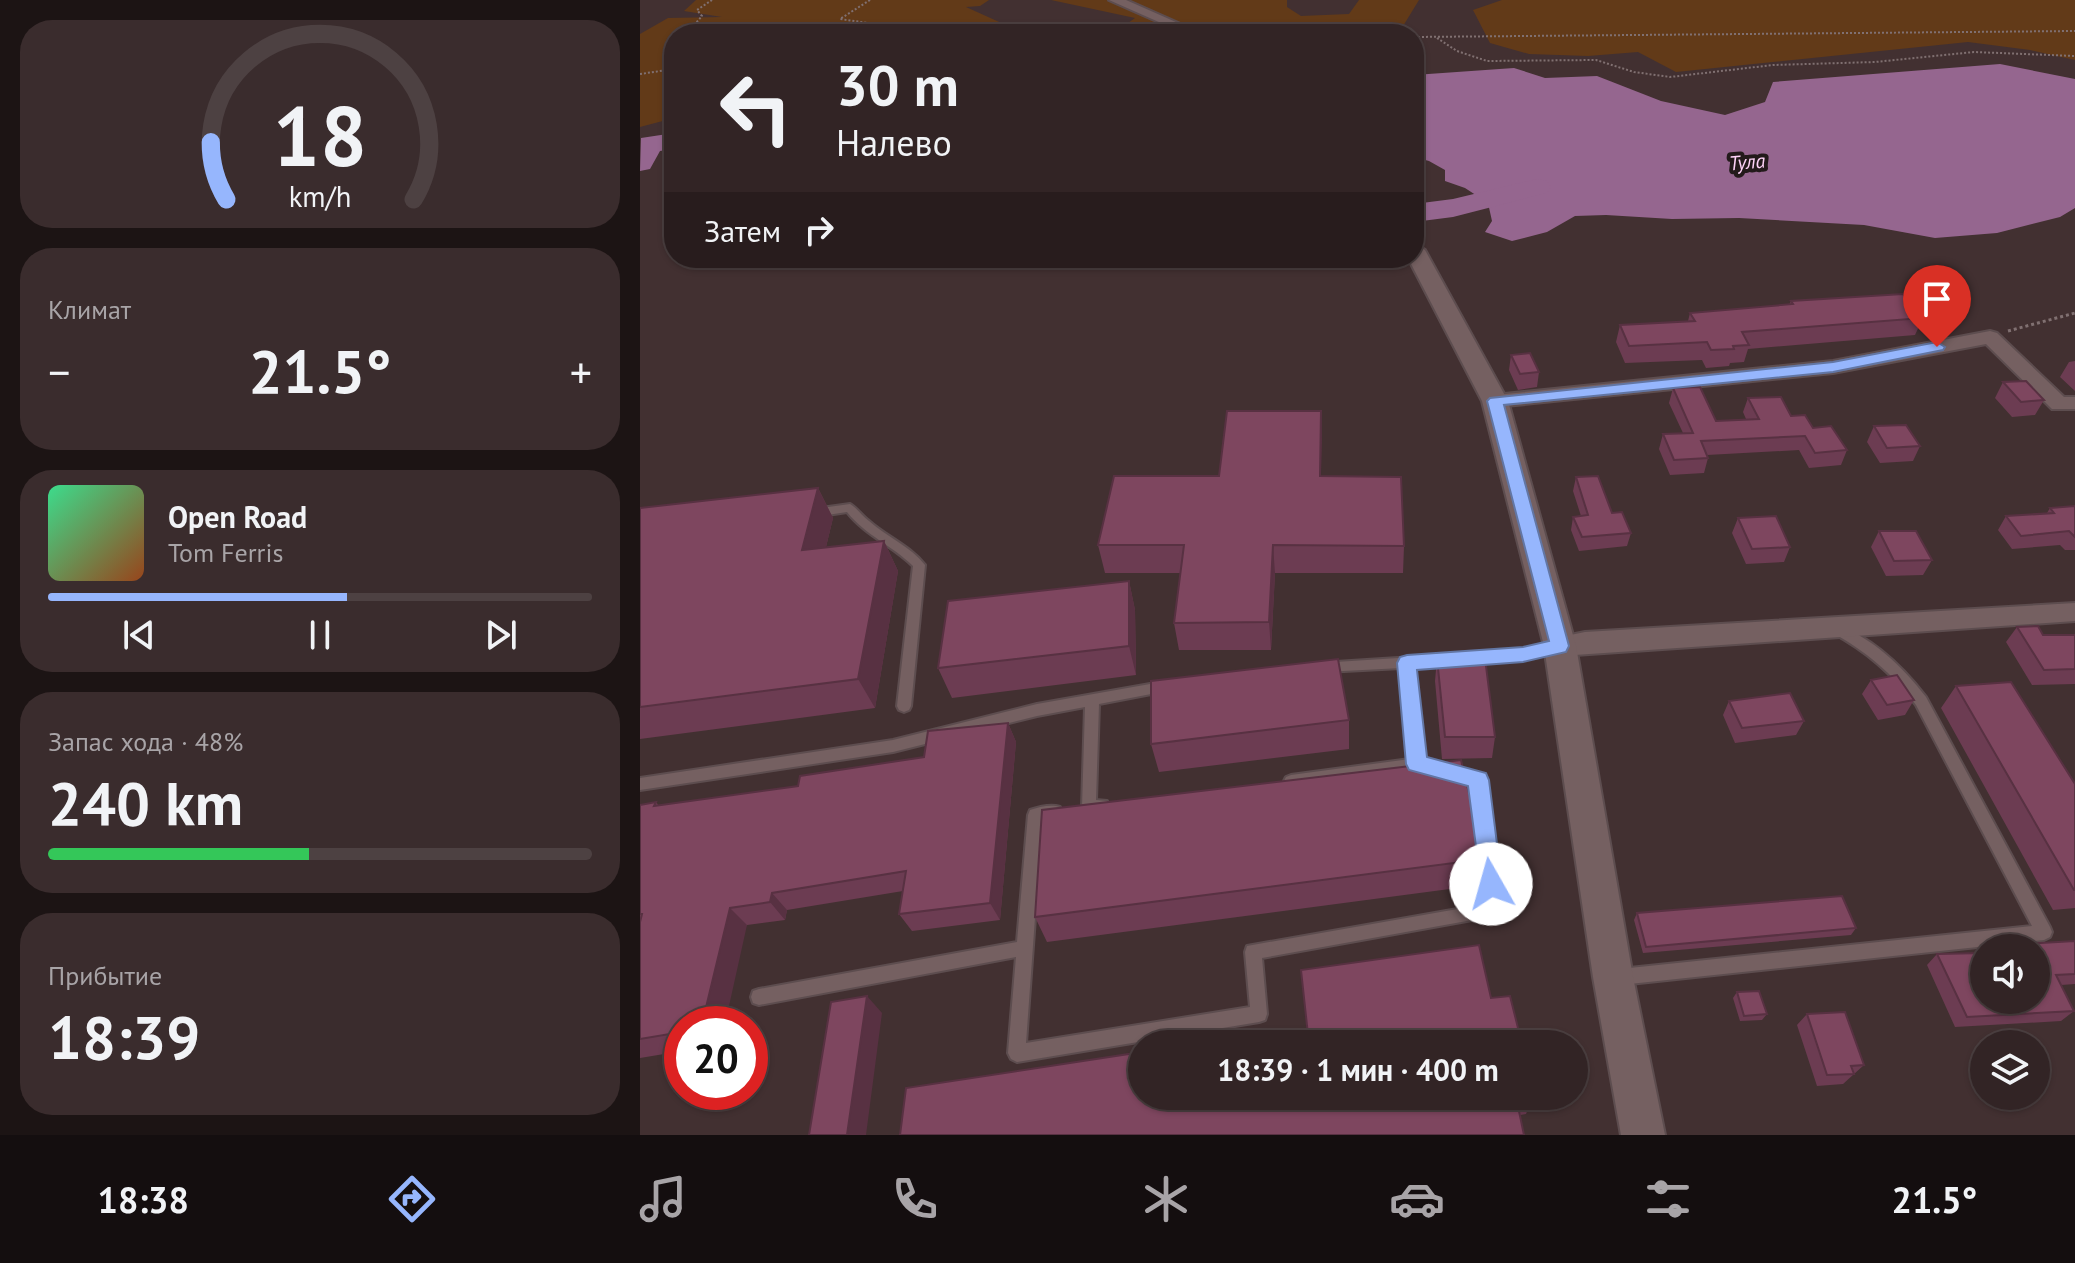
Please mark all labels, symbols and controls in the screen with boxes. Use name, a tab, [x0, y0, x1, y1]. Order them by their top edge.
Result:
text: 30 m	[836, 49, 959, 121]
icon: left	[704, 56, 808, 160]
text: 18	[273, 81, 367, 189]
text: Налево	[836, 119, 952, 166]
water label: Тула	[1728, 147, 1767, 177]
text: km/h	[289, 178, 351, 215]
icon: right	[797, 208, 841, 252]
text: Затем	[704, 211, 781, 250]
pin	[1903, 265, 1971, 347]
icon: arrive	[1915, 277, 1959, 321]
text: Климат	[48, 293, 131, 326]
text: 21.5°	[248, 332, 392, 410]
text: −	[48, 343, 70, 400]
text: +	[570, 343, 592, 400]
text: Open Road	[168, 497, 307, 536]
text: Tom Ferris	[168, 536, 283, 569]
icon: previous	[117, 613, 161, 657]
icon: pause	[298, 613, 342, 657]
icon: next	[479, 613, 523, 657]
text: Запас хода · 48%	[48, 725, 243, 758]
text: 240 km	[48, 764, 243, 842]
position arrow	[1449, 842, 1533, 926]
map controls	[1970, 934, 2050, 1110]
button: sound	[1970, 934, 2050, 1014]
text: Прибытие	[48, 959, 162, 992]
text: 18:39	[48, 998, 200, 1076]
speed limit sign: 20	[664, 1006, 768, 1110]
button: layers	[1970, 1030, 2050, 1110]
text: 18:39 · 1 мин · 400 m	[1217, 1050, 1499, 1089]
icon: directions	[384, 1171, 440, 1227]
icon: music	[635, 1171, 691, 1227]
icon: phone	[887, 1171, 943, 1227]
icon: climate	[1138, 1171, 1194, 1227]
icon: car	[1389, 1171, 1445, 1227]
icon: filters	[1640, 1171, 1696, 1227]
text: 18:38	[98, 1176, 189, 1223]
text: 21.5°	[1891, 1176, 1977, 1223]

